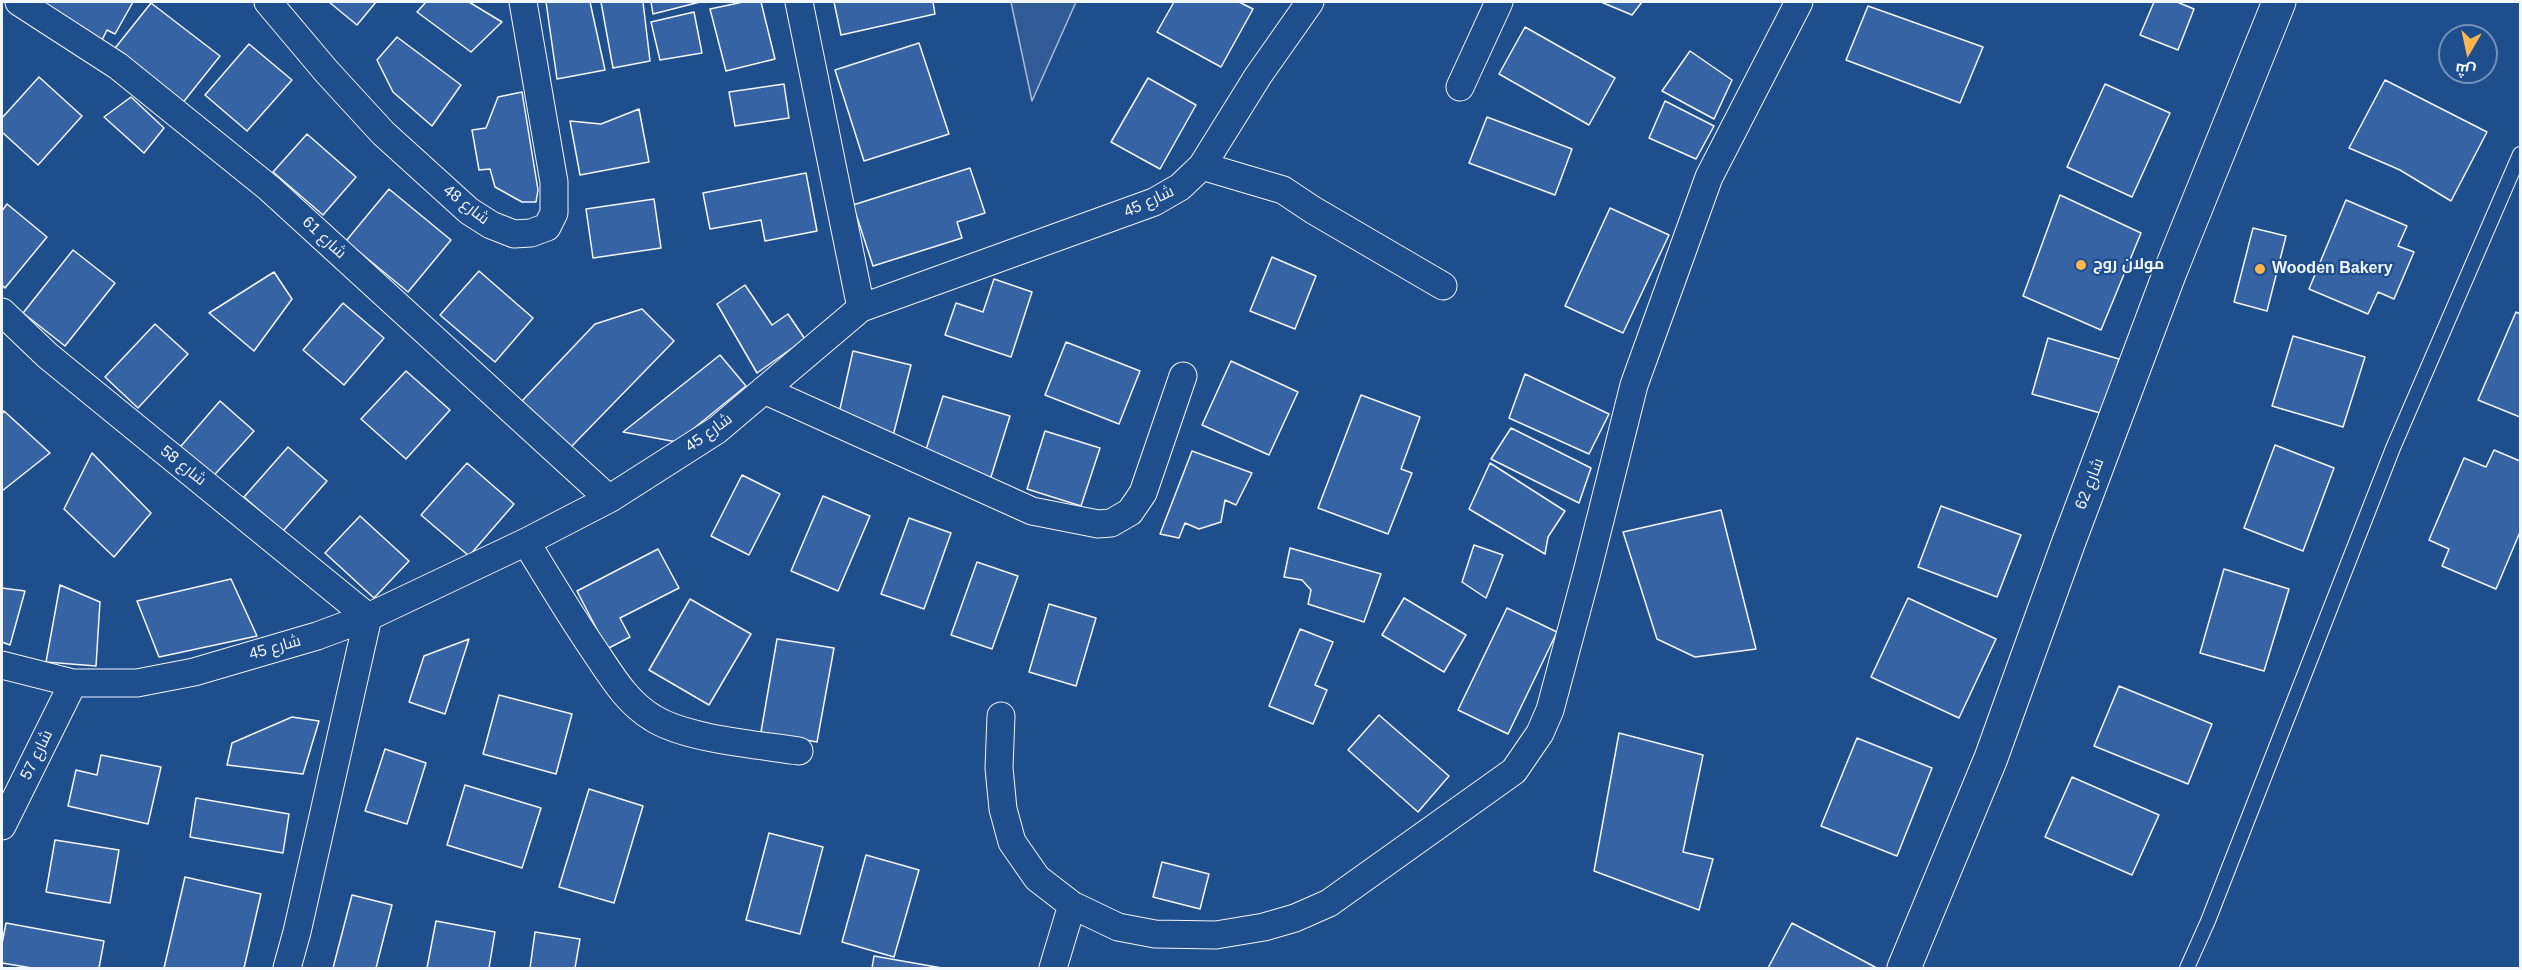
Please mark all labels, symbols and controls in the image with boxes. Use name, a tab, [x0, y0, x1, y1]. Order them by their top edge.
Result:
north arrow	[2438, 24, 2498, 84]
text: ش	[2454, 60, 2477, 80]
street label: شارع 48	[439, 181, 493, 229]
street label: شارع 45	[1121, 182, 1177, 222]
street label: شارع 61	[298, 213, 350, 263]
place label: مولان روج	[2093, 255, 2164, 275]
marker: مولان روج	[2074, 258, 2088, 272]
place label: Wooden Bakery	[2272, 259, 2393, 279]
marker: Wooden Bakery	[2253, 262, 2267, 276]
street label: شارع 45	[682, 410, 736, 456]
street label: شارع 58	[156, 442, 210, 490]
street label: شارع 62	[2071, 456, 2109, 512]
street label: شارع 45	[247, 631, 303, 665]
street label: شارع 57	[17, 727, 57, 783]

